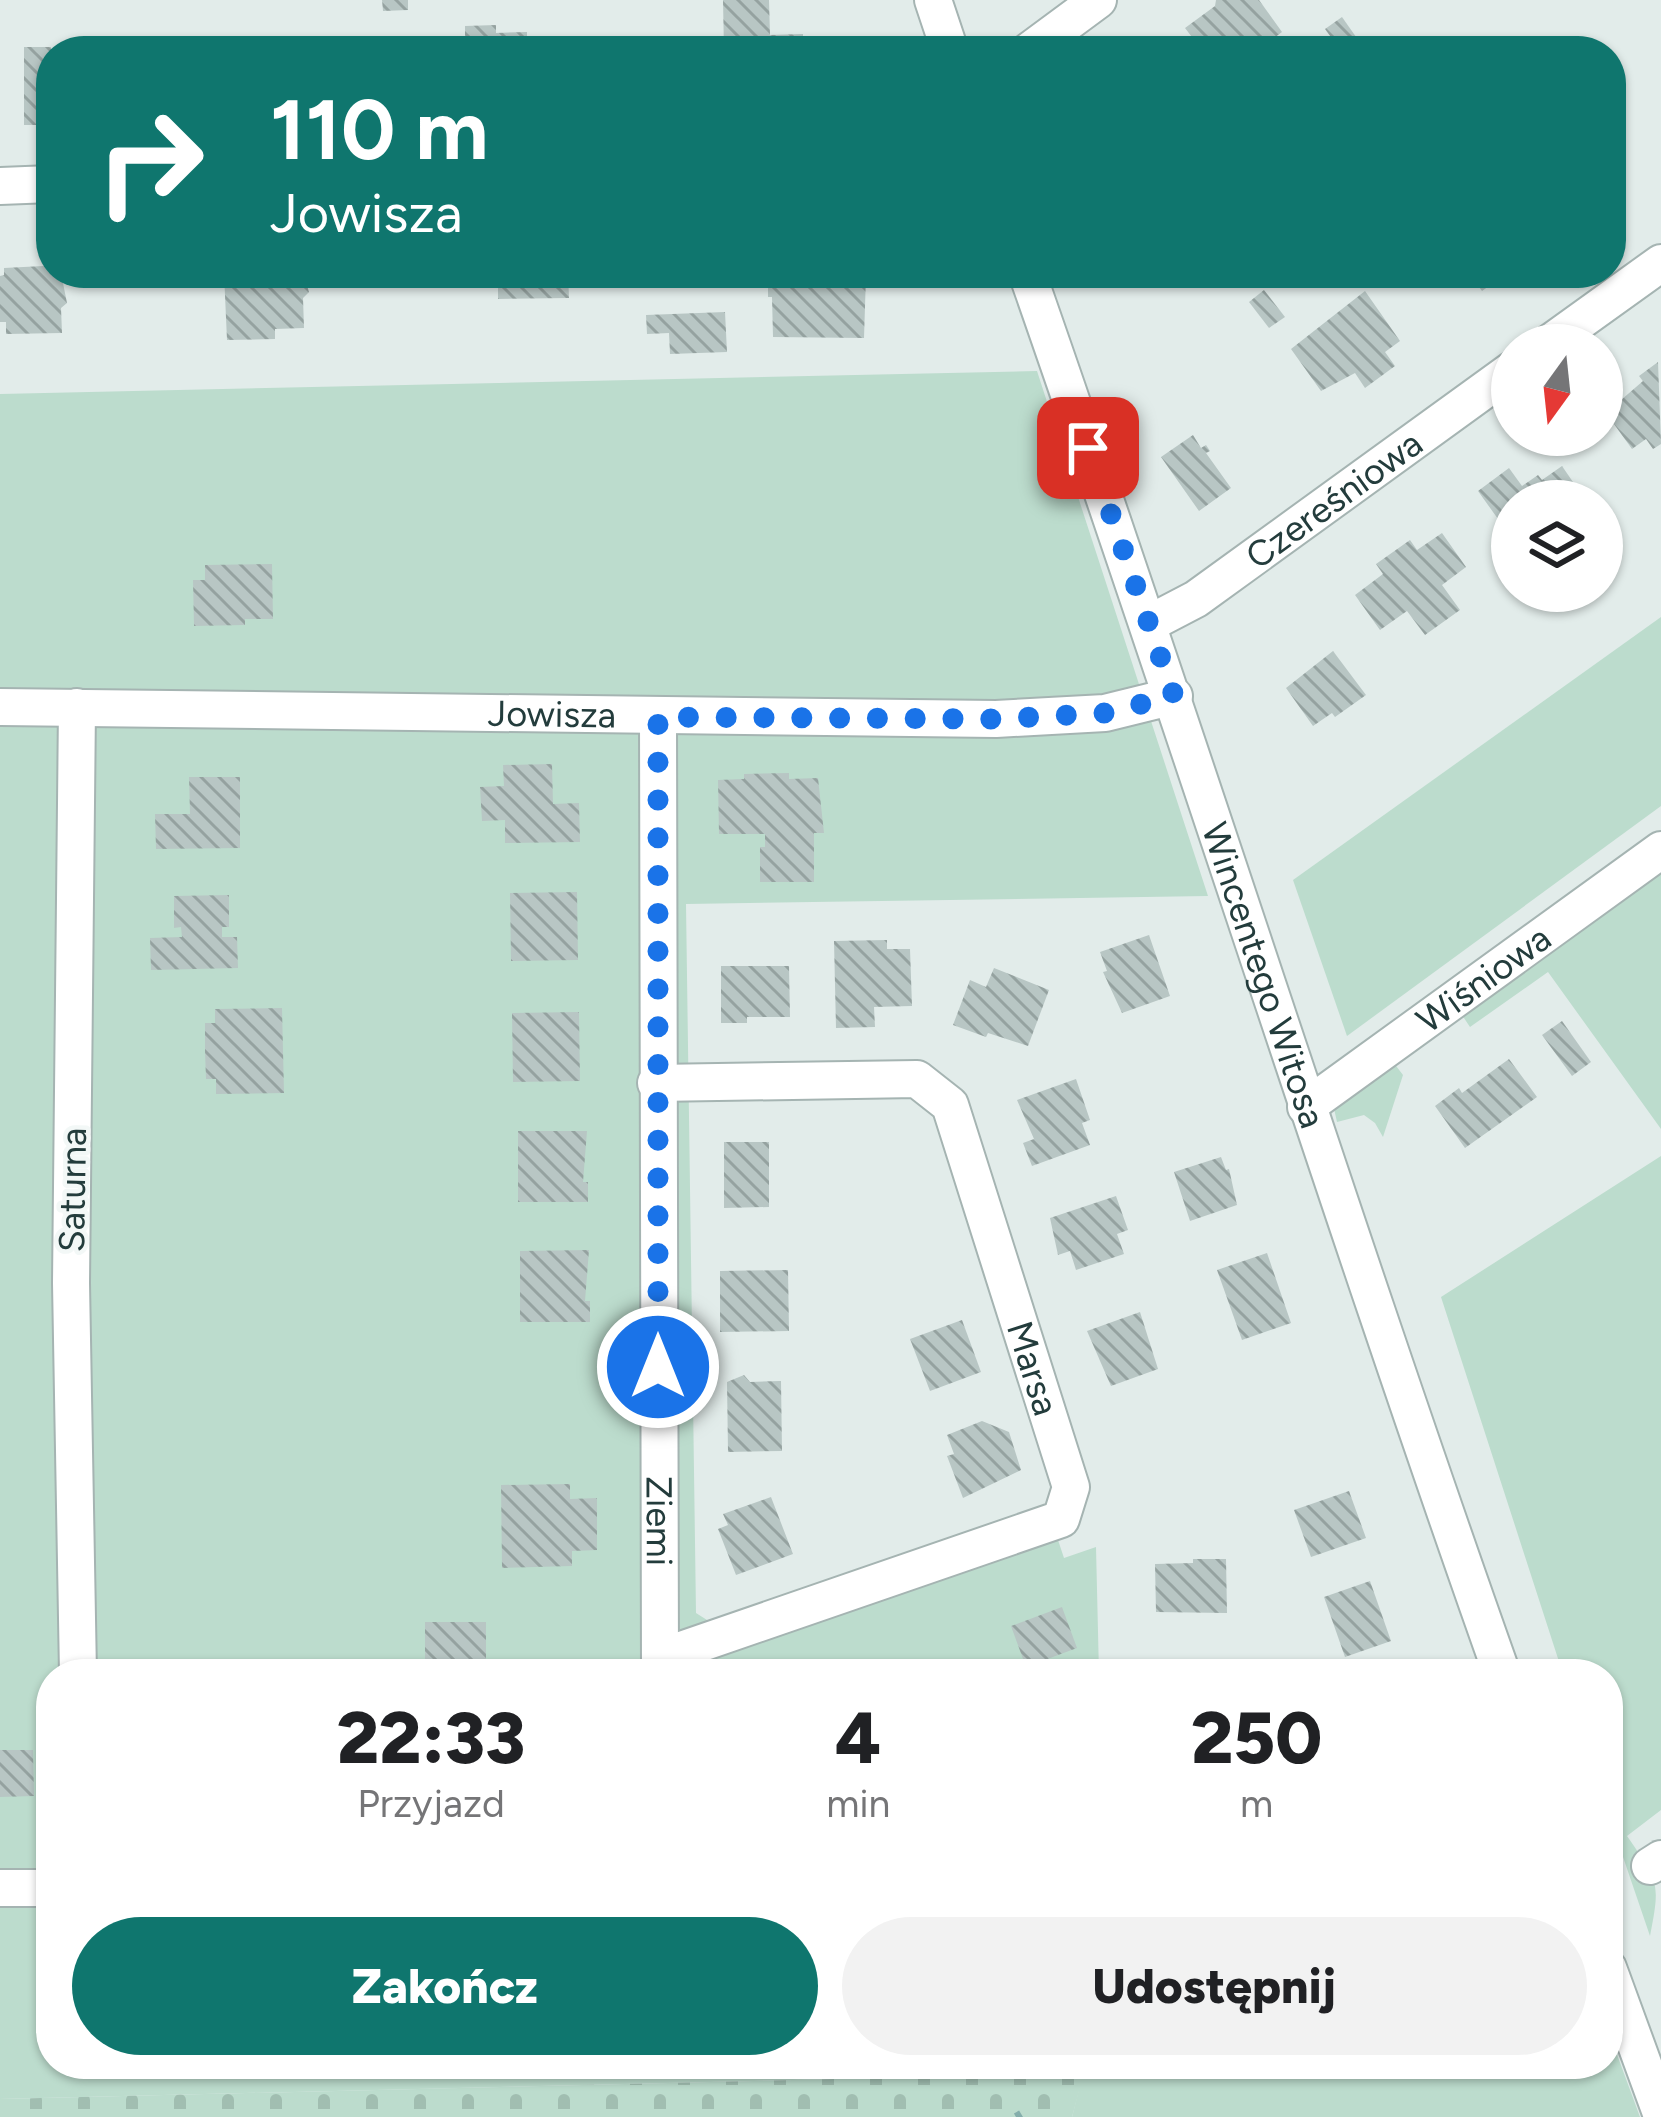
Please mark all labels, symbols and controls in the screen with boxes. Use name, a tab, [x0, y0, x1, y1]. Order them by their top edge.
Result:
text: 110 m	[270, 79, 489, 180]
icon: right	[72, 84, 228, 240]
text: Jowisza	[270, 181, 463, 246]
north arrow	[1491, 324, 1623, 456]
map controls	[1491, 324, 1623, 612]
pin	[1037, 397, 1139, 499]
icon: arrive	[1055, 415, 1121, 481]
street label: Czereśniowa	[1238, 421, 1431, 578]
button: layers	[1491, 480, 1623, 612]
street label: Jowisza	[488, 692, 616, 736]
street label: Wincentego Witosa	[1193, 817, 1335, 1133]
street label: Wiśniowa	[1408, 916, 1559, 1042]
street label: Saturna	[50, 1127, 95, 1253]
position arrow	[595, 1304, 721, 1430]
street label: Marsa	[998, 1316, 1068, 1421]
street label: Ziemi	[638, 1476, 681, 1566]
text: 22:33	[337, 1695, 526, 1781]
text: 4	[835, 1695, 881, 1781]
text: 250	[1191, 1695, 1322, 1781]
text: Przyjazd	[357, 1780, 505, 1827]
text: min	[826, 1780, 890, 1827]
text: m	[1240, 1780, 1273, 1827]
button: Zakończ	[72, 1917, 818, 2055]
button: Udostępnij	[842, 1917, 1587, 2055]

